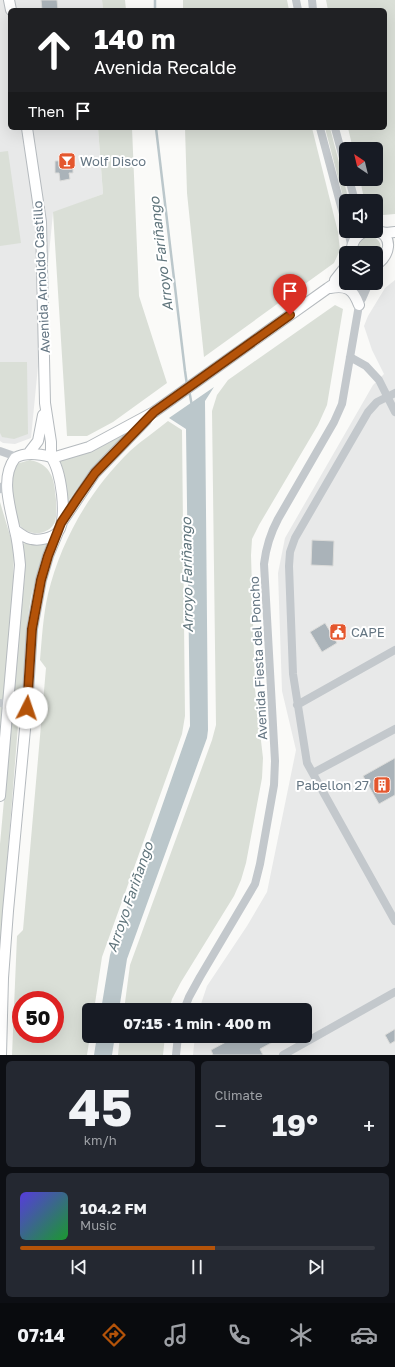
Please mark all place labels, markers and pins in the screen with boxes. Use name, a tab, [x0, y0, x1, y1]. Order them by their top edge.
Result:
bar icon: Wolf Disco	[57, 151, 77, 171]
place label: Wolf Disco	[80, 153, 146, 169]
pin	[273, 274, 307, 315]
public building icon: CAPE	[328, 622, 348, 642]
place label: CAPE	[351, 624, 385, 640]
building icon: Pabellon 27	[372, 775, 392, 795]
place label: Pabellon 27	[296, 777, 369, 793]

